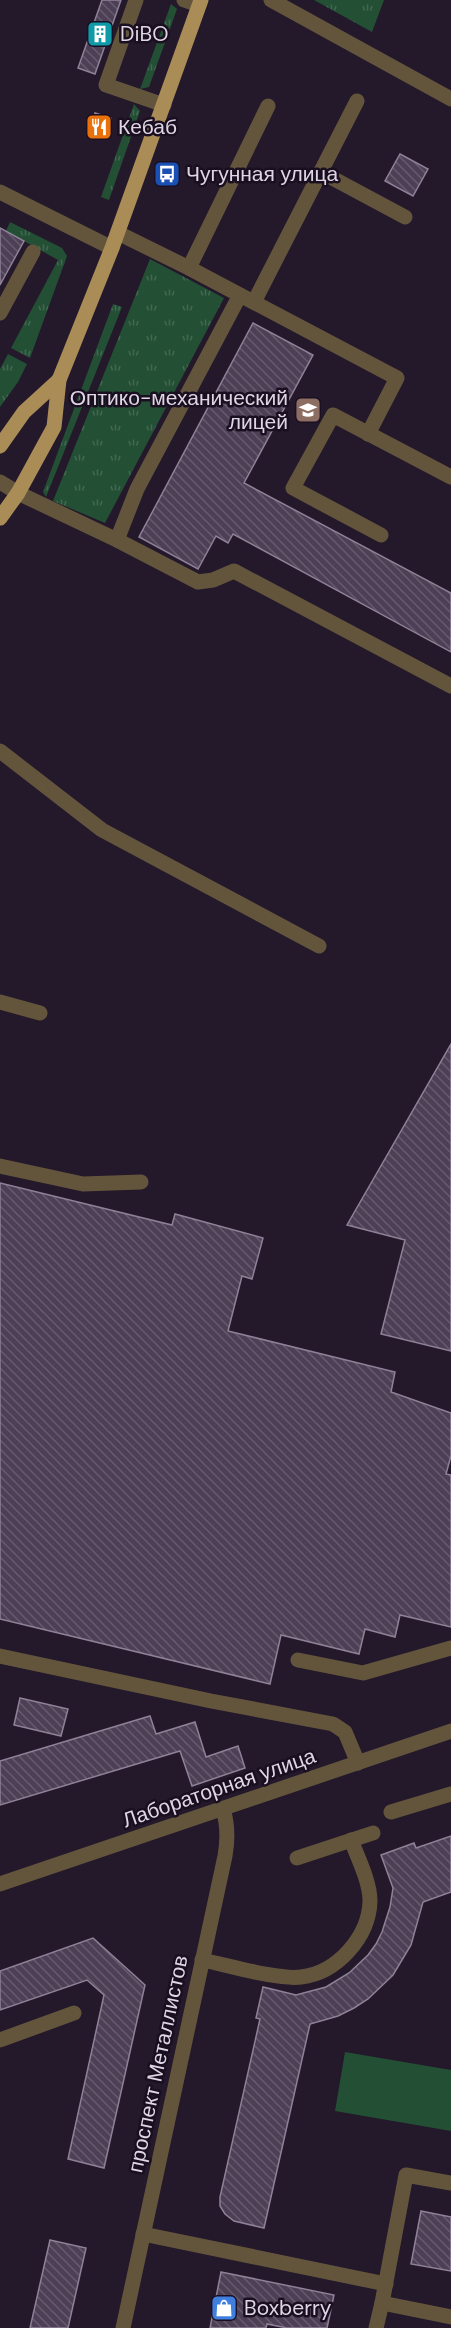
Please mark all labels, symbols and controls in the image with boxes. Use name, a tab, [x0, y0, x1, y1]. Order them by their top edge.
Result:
building icon: DiBO	[85, 19, 115, 49]
place label: DiBO	[120, 20, 168, 48]
restaurant icon: Кебаб	[84, 112, 114, 142]
place label: Кебаб	[118, 113, 177, 141]
bus stop icon: Чугунная улица	[152, 159, 182, 189]
place label: Чугунная улица	[186, 160, 339, 188]
place label: Оптико-механический лицей	[70, 384, 288, 436]
school or university icon: Оптико-механический лицей	[293, 395, 323, 425]
street label: Лабораторная улица	[119, 1742, 320, 1834]
street label: проспект Металлистов	[121, 1953, 195, 2175]
shop icon: Boxberry	[209, 2293, 239, 2323]
place label: Boxberry	[244, 2294, 332, 2322]

